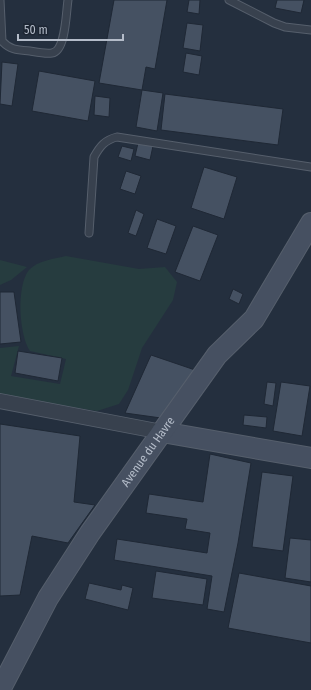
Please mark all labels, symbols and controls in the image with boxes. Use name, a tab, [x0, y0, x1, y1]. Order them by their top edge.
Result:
scale bar	[18, 16, 123, 42]
text: 50 m	[24, 23, 48, 37]
street label: Avenue du Havre	[118, 414, 178, 489]

